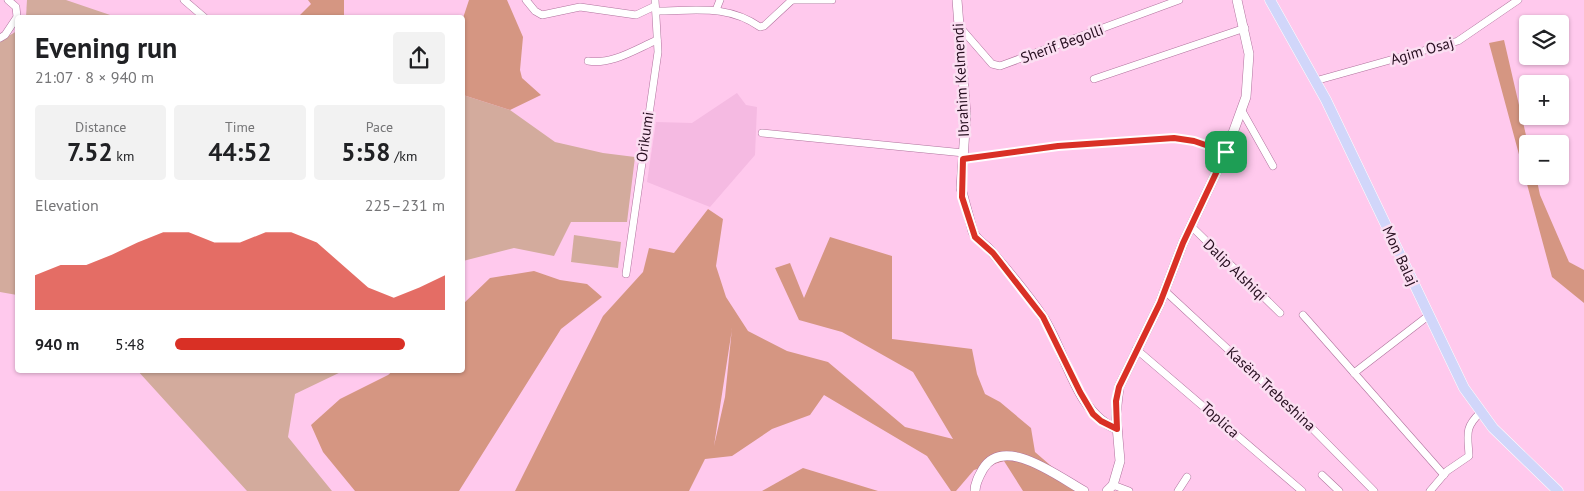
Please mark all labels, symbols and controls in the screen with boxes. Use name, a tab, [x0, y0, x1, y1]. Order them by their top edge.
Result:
map controls	[1519, 15, 1569, 185]
button: layers	[1519, 15, 1569, 65]
street label: Sherif Begolli	[1018, 20, 1106, 67]
street label: Ibrahim Kelmendi	[948, 23, 973, 137]
text: Evening run	[35, 29, 177, 66]
button: share	[393, 32, 445, 84]
street label: Agim Osaj	[1388, 32, 1456, 69]
text: 21:07 · 8 × 940 m	[35, 67, 154, 87]
button: +	[1519, 75, 1569, 125]
street label: Orikumi	[632, 110, 657, 163]
text: Distance	[75, 118, 126, 136]
text: Time	[225, 118, 255, 136]
text: Pace	[366, 118, 393, 136]
pin	[1205, 131, 1247, 173]
button: −	[1519, 135, 1569, 185]
text: 7.52	[67, 136, 113, 168]
text: 44:52	[208, 136, 272, 168]
text: 5:58	[341, 136, 391, 168]
icon: arrive	[1212, 138, 1240, 166]
text: km	[113, 147, 134, 165]
text: /km	[391, 147, 417, 165]
text: Elevation	[35, 195, 99, 215]
text: 225–231 m	[365, 195, 445, 215]
street label: Mon Balaj	[1378, 223, 1423, 289]
street label: Dalip Alshiqi	[1200, 235, 1271, 305]
text: 940 m	[35, 334, 79, 354]
text: 5:48	[115, 334, 145, 354]
street label: Kasëm Trebeshina	[1223, 342, 1320, 435]
street label: Toplica	[1197, 397, 1243, 442]

